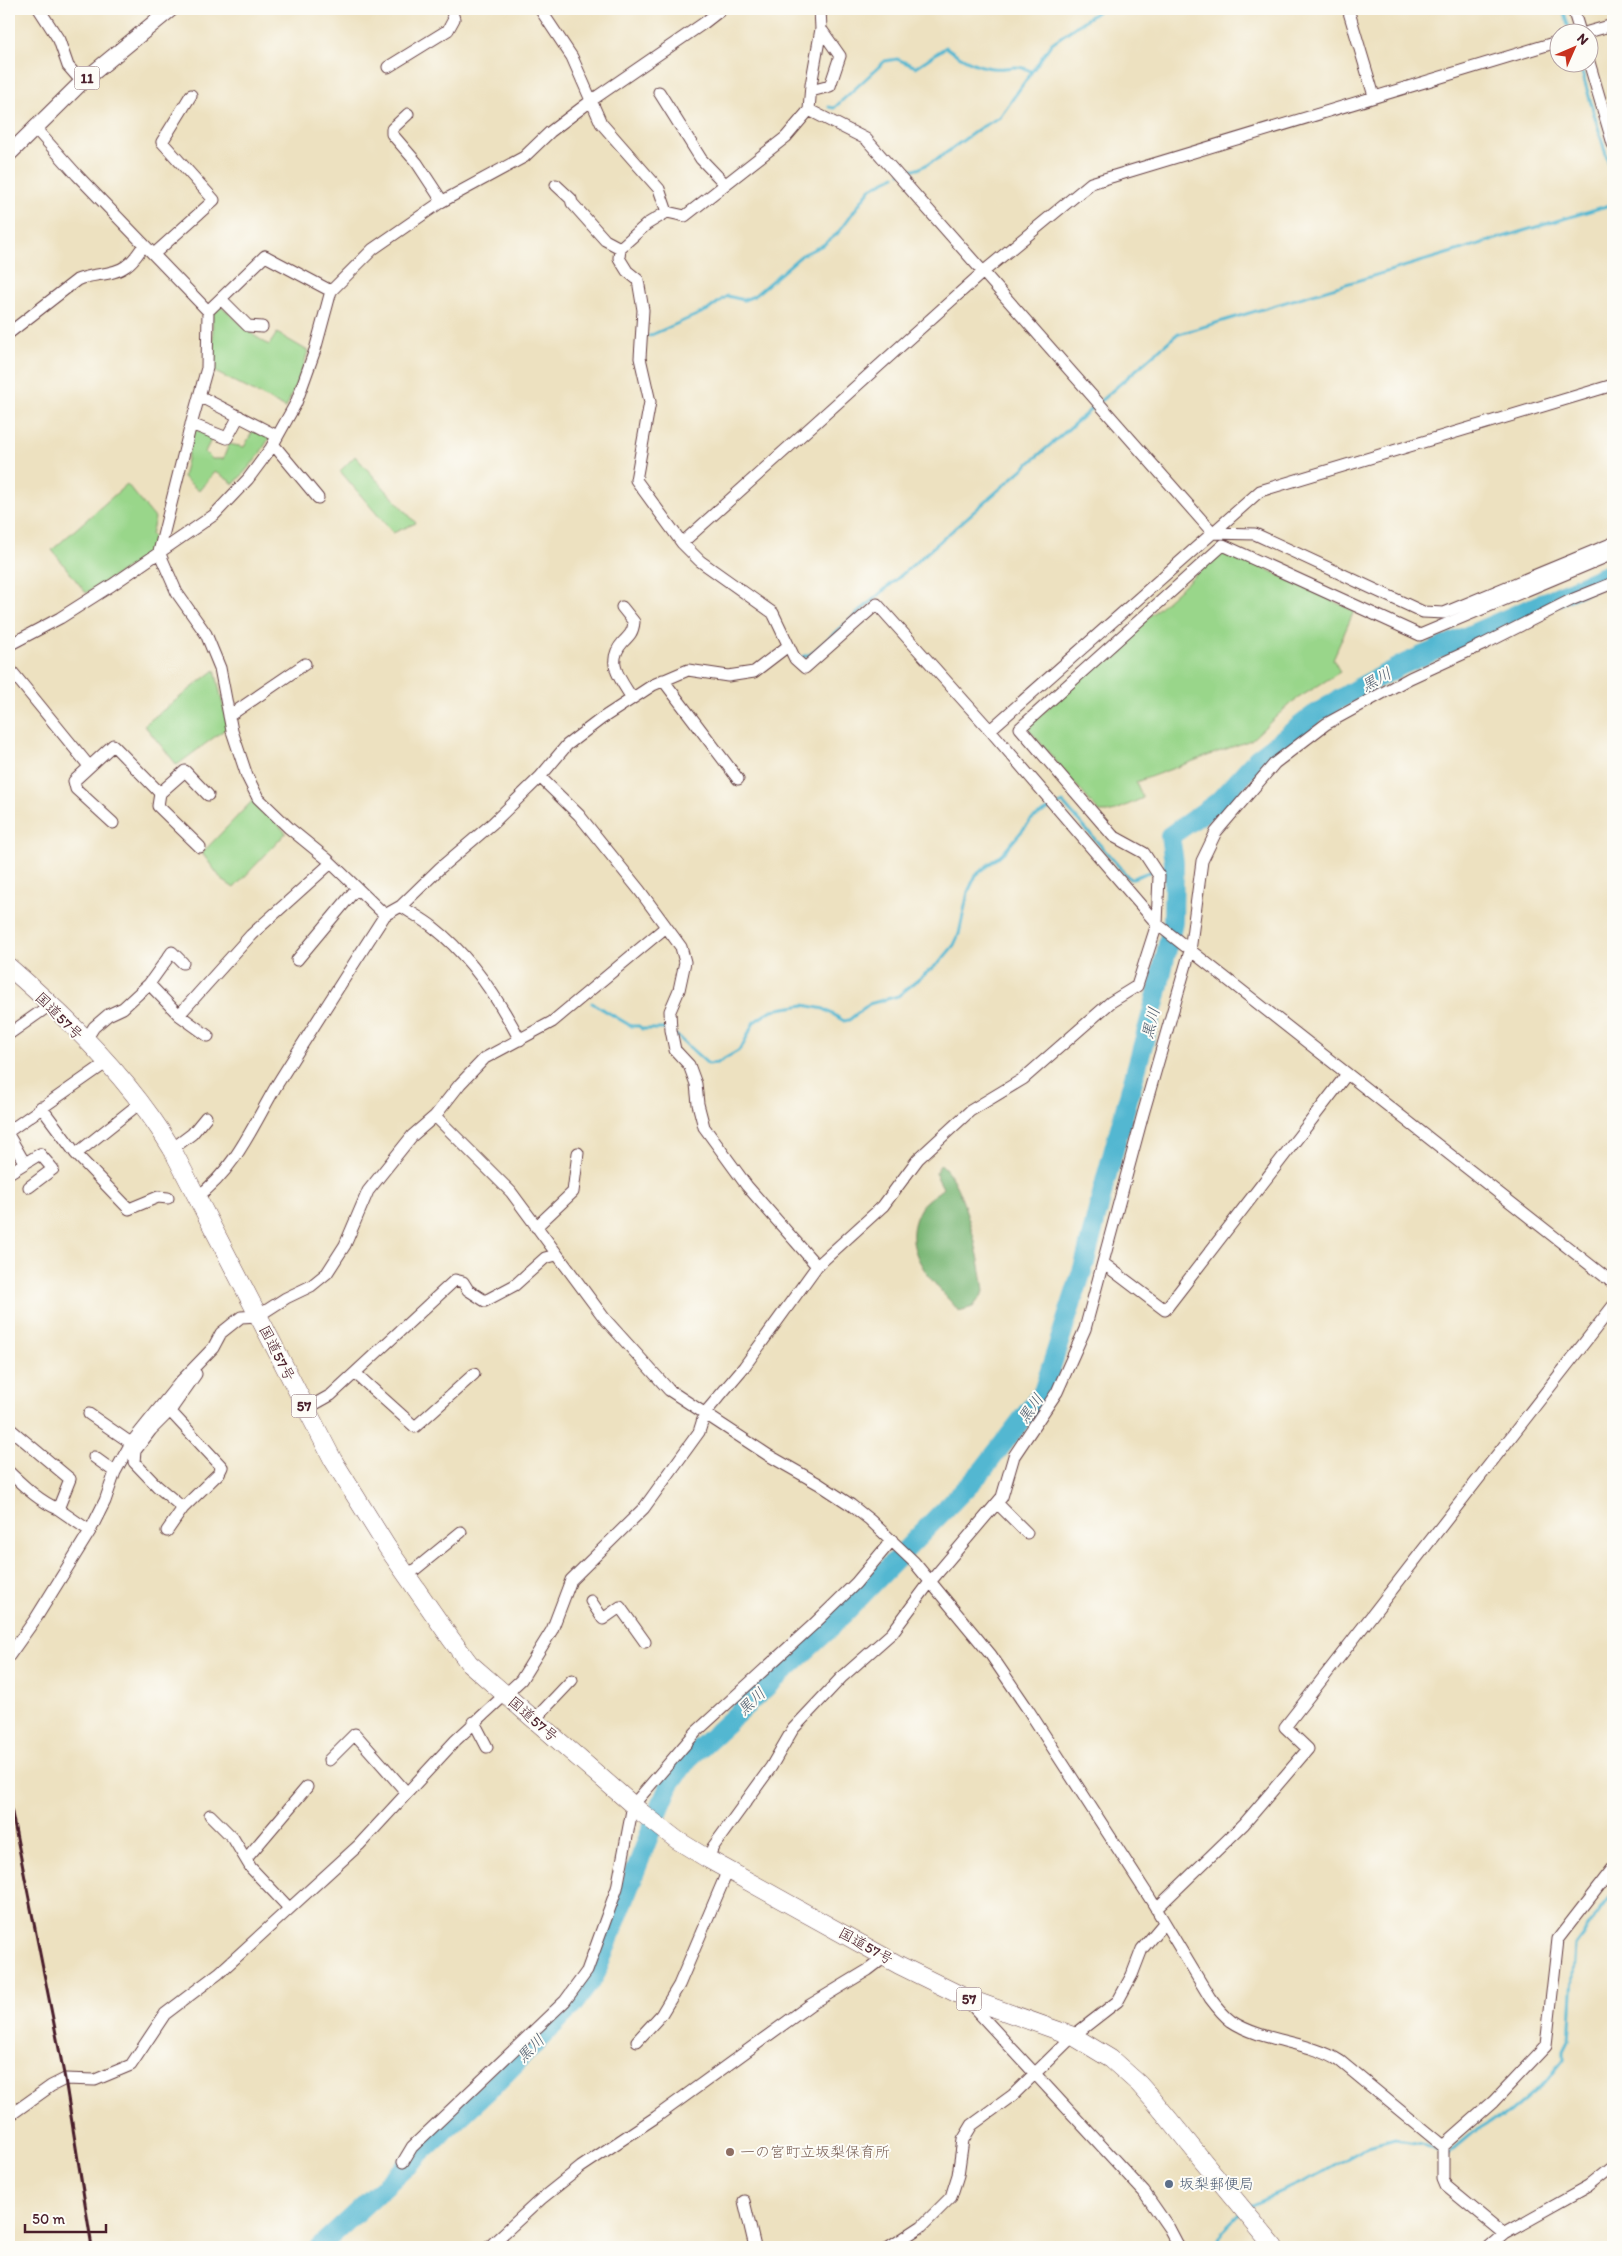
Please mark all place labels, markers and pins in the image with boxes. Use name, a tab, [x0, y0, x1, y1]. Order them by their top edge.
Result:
place label: 一の宮町立坂梨保育所	[740, 2143, 890, 2161]
marker: 一の宮町立坂梨保育所	[724, 2146, 736, 2158]
place label: 坂梨郵便局	[1179, 2175, 1254, 2193]
marker: 坂梨郵便局	[1163, 2178, 1175, 2190]

